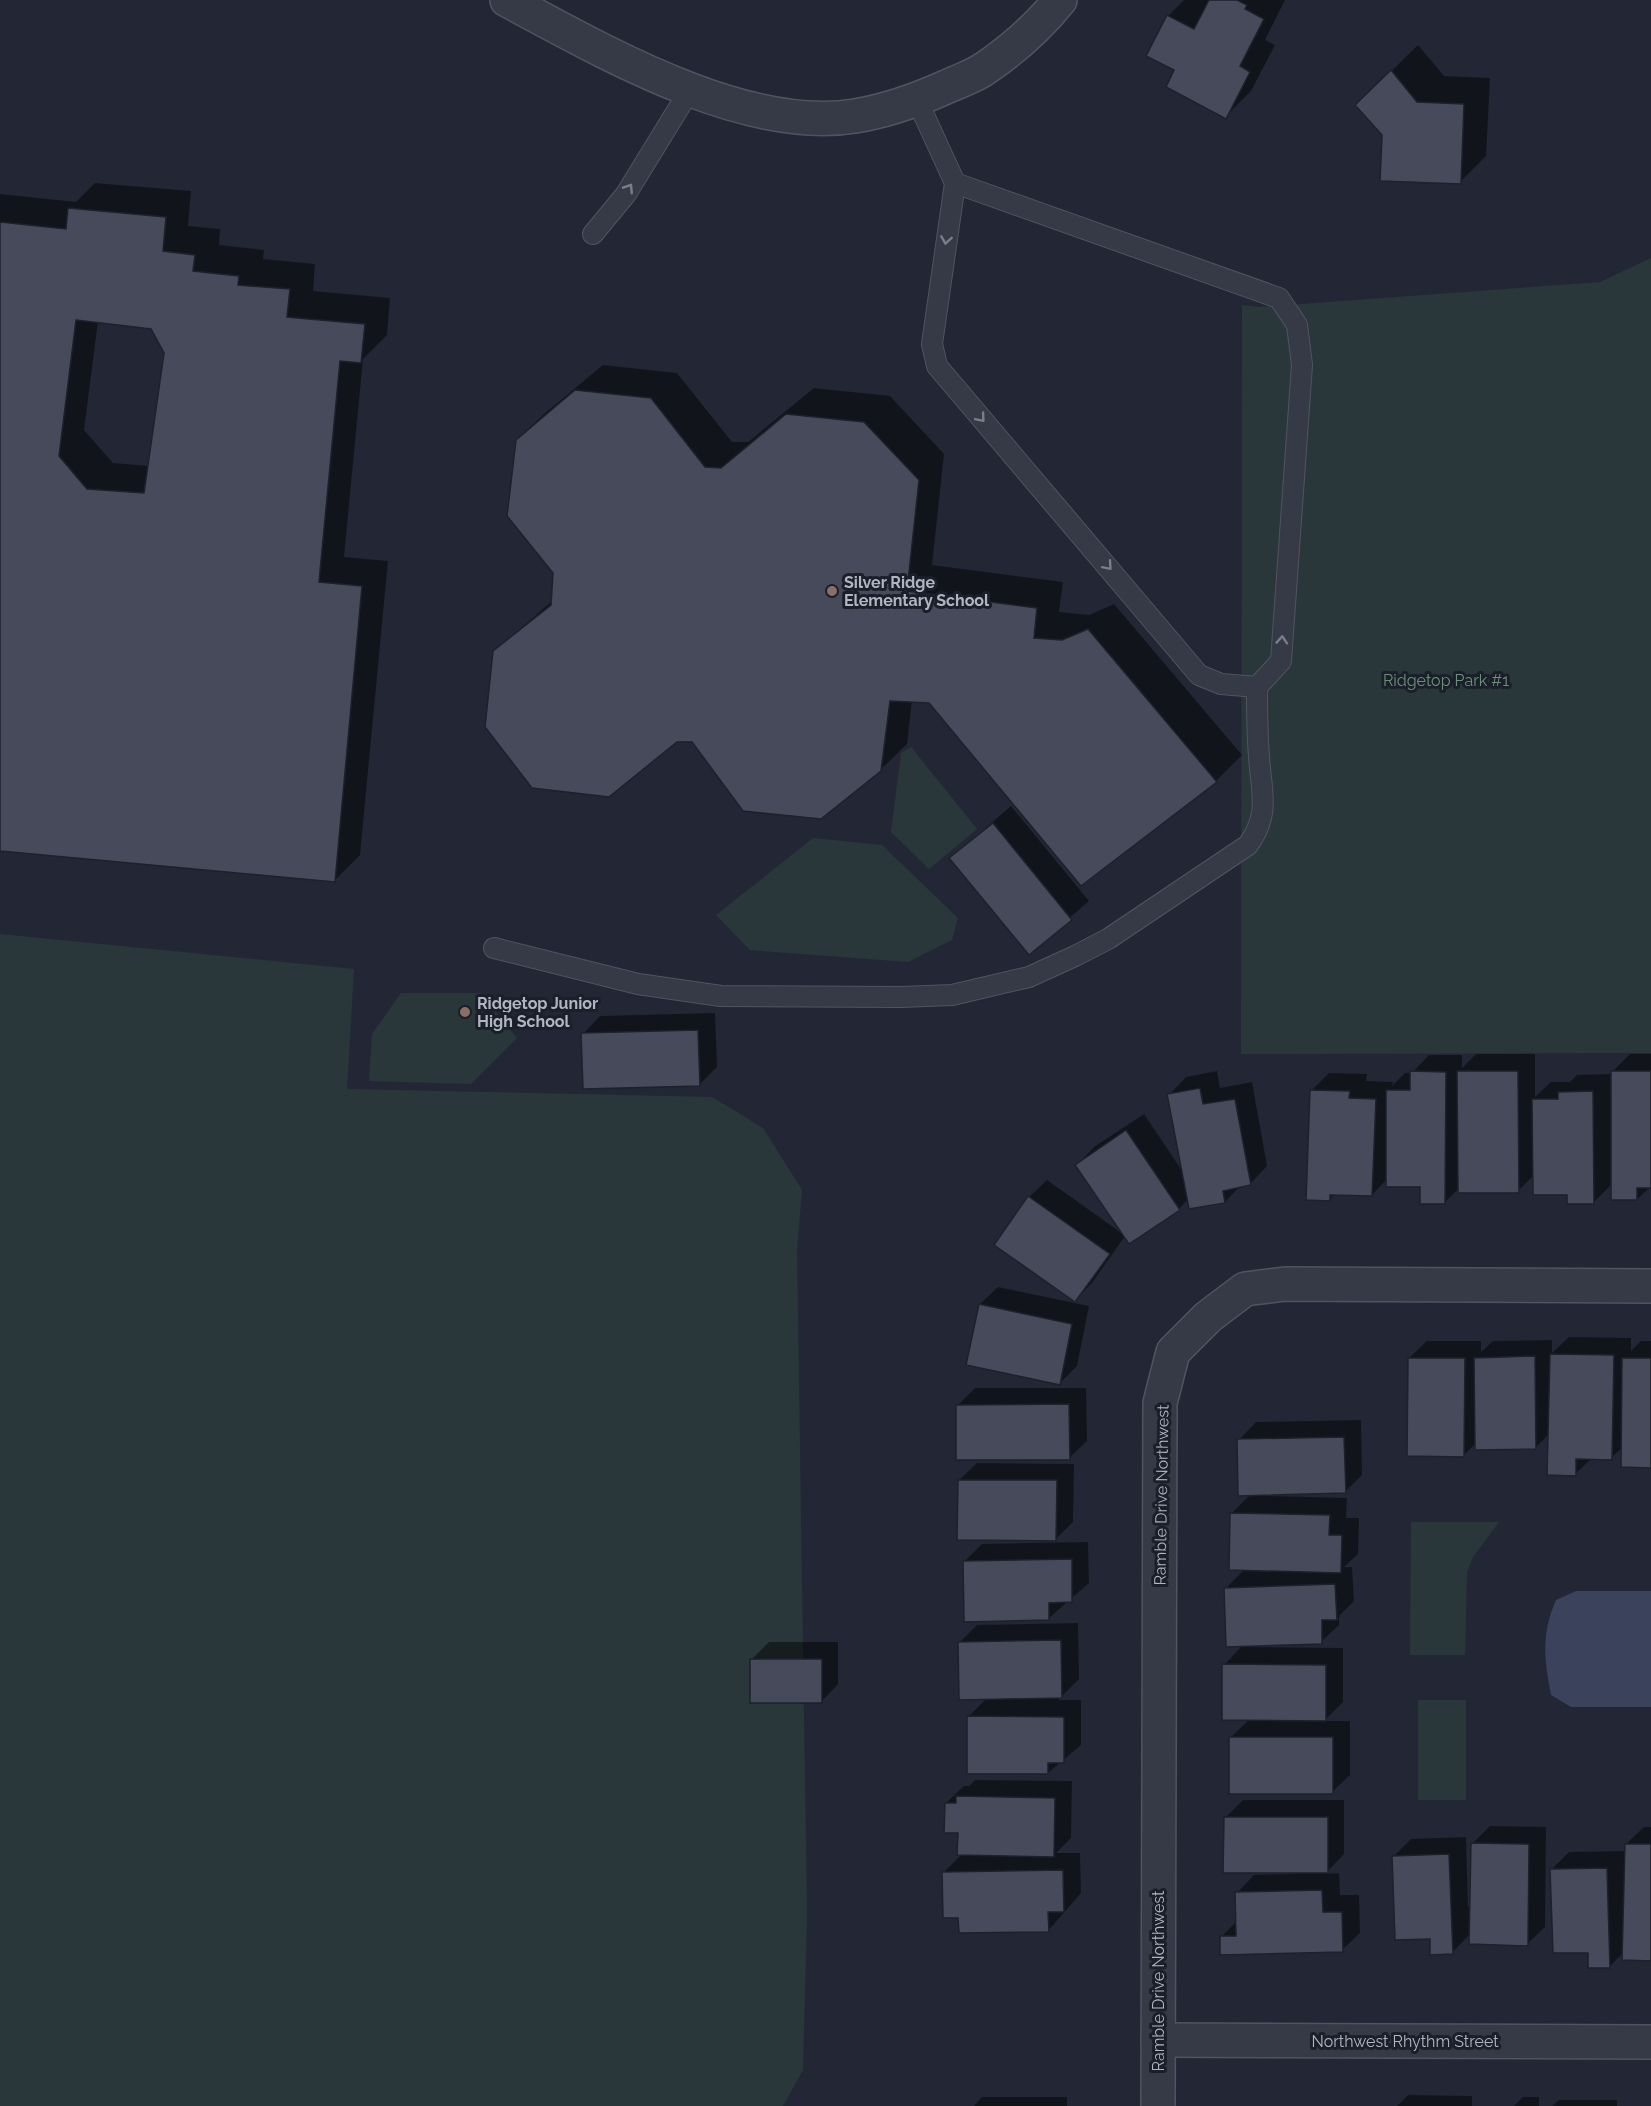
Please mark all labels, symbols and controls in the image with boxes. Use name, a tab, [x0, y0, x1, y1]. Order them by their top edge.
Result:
one-way arrow	[622, 184, 633, 195]
one-way arrow	[940, 236, 952, 245]
one-way arrow	[974, 411, 985, 422]
one-way arrow	[1101, 559, 1112, 570]
place label: Silver Ridge Elementary School	[844, 573, 990, 610]
marker: Silver Ridge Elementary School	[825, 584, 839, 598]
one-way arrow	[1276, 636, 1289, 645]
park label: Ridgetop Park #1	[1383, 671, 1509, 690]
place label: Ridgetop Junior High School	[477, 994, 598, 1031]
marker: Ridgetop Junior High School	[458, 1005, 472, 1019]
street label: Ramble Drive Northwest	[1150, 1404, 1173, 1586]
street label: Ramble Drive Northwest	[1149, 1890, 1168, 2071]
street label: Northwest Rhythm Street	[1311, 2032, 1499, 2051]

